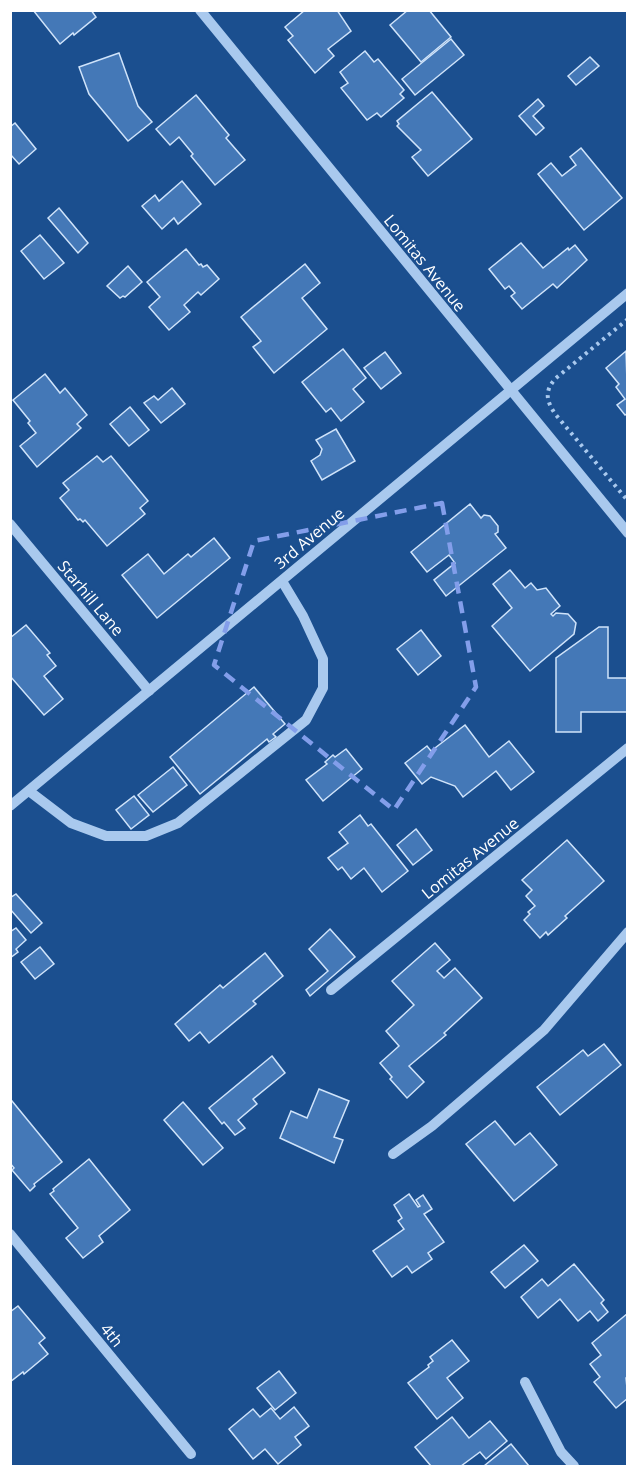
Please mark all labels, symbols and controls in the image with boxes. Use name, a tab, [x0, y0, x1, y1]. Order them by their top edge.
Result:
street label: Lomitas Avenue	[379, 210, 471, 316]
street label: 3rd Avenue	[269, 502, 349, 574]
street label: Starhill Lane	[53, 556, 129, 640]
street label: Lomitas Avenue	[417, 812, 523, 904]
street label: 4th	[96, 1318, 128, 1352]

